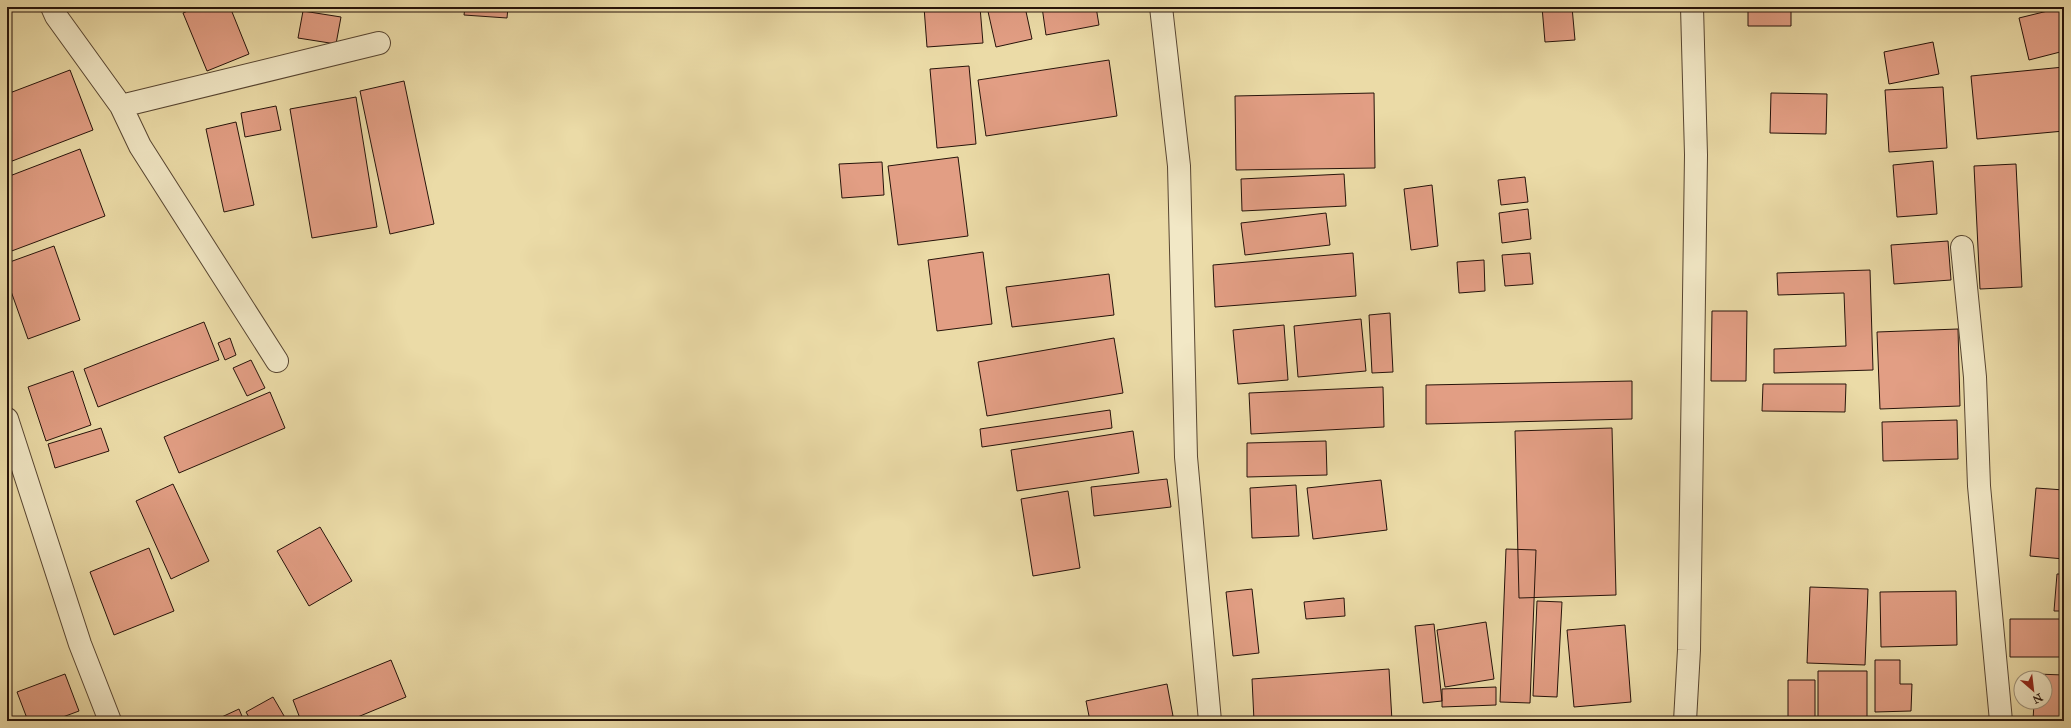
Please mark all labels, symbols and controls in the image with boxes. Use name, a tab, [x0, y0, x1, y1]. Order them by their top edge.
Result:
north arrow	[2013, 670, 2053, 710]
text: N	[2030, 690, 2045, 707]

